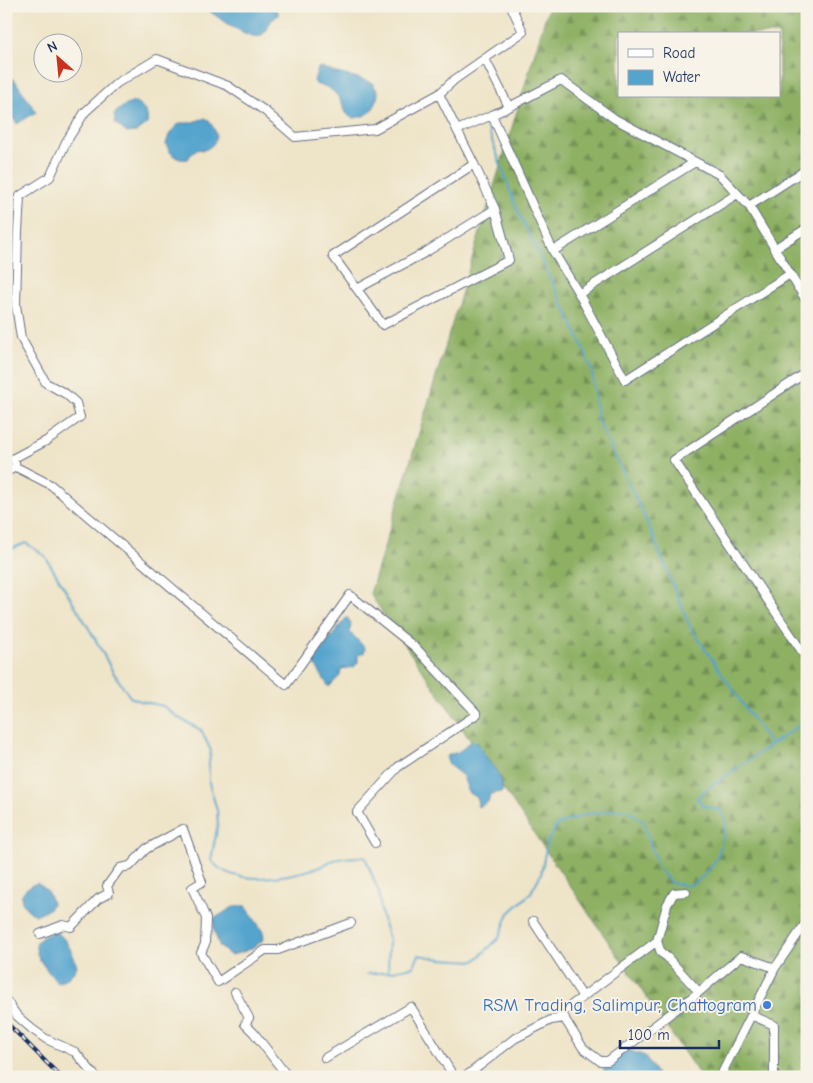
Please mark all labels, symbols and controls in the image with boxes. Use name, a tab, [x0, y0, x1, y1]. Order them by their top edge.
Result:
north arrow	[32, 32, 82, 82]
legend	[618, 32, 780, 98]
text: N	[44, 37, 60, 57]
text: Road	[663, 44, 695, 62]
text: Water	[663, 68, 700, 86]
place label: RSM Trading, Salimpur, Chattogram	[483, 995, 757, 1016]
marker: RSM Trading, Salimpur, Chattogram	[761, 999, 773, 1011]
scale bar	[620, 1018, 719, 1050]
text: 100 m	[628, 1026, 670, 1044]

